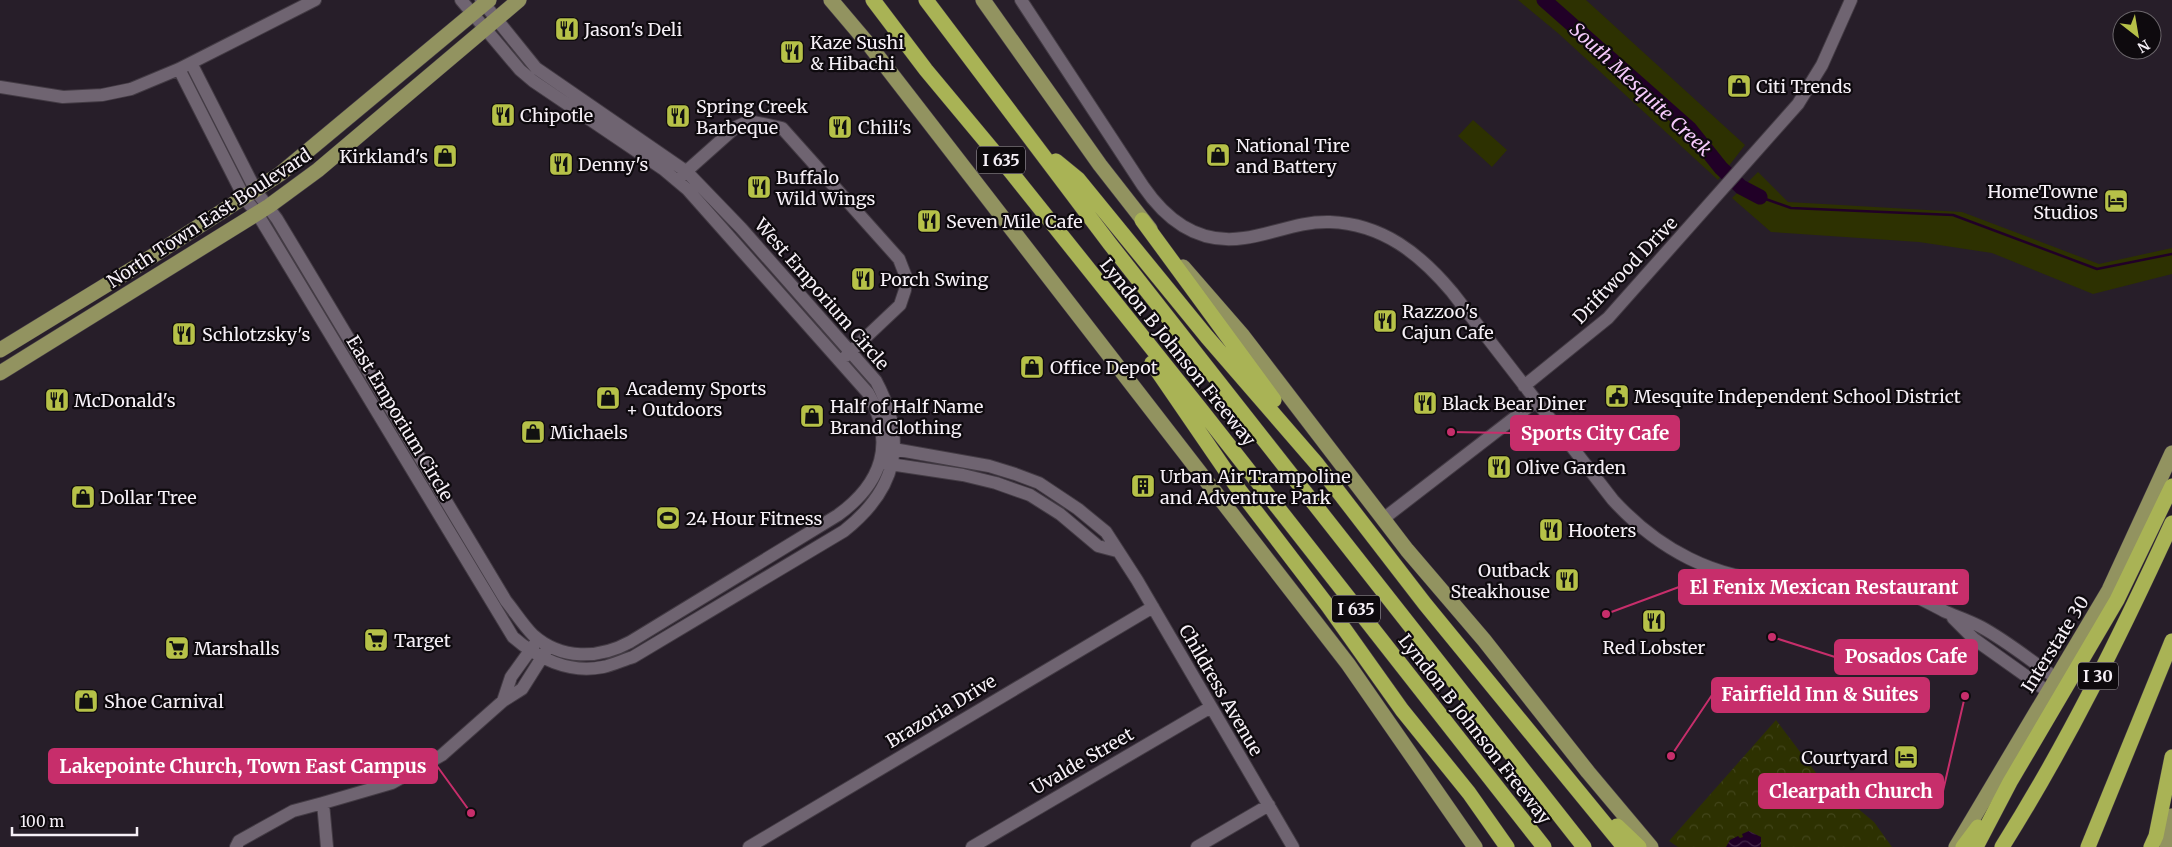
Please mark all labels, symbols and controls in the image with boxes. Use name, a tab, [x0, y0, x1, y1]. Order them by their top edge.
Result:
north arrow	[2112, 10, 2162, 60]
restaurant icon: Jason's Deli	[554, 16, 580, 42]
water label: South Mesquite Creek	[1565, 17, 1717, 161]
place label: Jason's Deli	[583, 18, 682, 41]
place label: Kaze Sushi & Hibachi	[810, 31, 904, 75]
text: N	[2134, 36, 2153, 57]
restaurant icon: Kaze Sushi & Hibachi	[779, 39, 805, 65]
shop icon: Citi Trends	[1726, 73, 1752, 99]
place label: Citi Trends	[1756, 75, 1852, 98]
place label: Spring Creek Barbeque	[696, 95, 809, 139]
restaurant icon: Chipotle	[490, 102, 516, 128]
restaurant icon: Spring Creek Barbeque	[665, 103, 691, 129]
place label: Chipotle	[520, 104, 593, 127]
restaurant icon: Chili's	[827, 114, 853, 140]
place label: Chili's	[858, 116, 911, 139]
place label: National Tire and Battery	[1236, 134, 1350, 178]
shop icon: National Tire and Battery	[1205, 142, 1231, 168]
street label: North Town East Boulevard	[103, 143, 316, 293]
shop icon: Kirkland's	[432, 143, 458, 169]
place label: Kirkland's	[339, 145, 428, 168]
road number: I 635	[977, 146, 1025, 174]
restaurant icon: Denny's	[548, 151, 574, 177]
place label: Denny's	[578, 153, 649, 176]
place label: Buffalo Wild Wings	[775, 166, 876, 210]
restaurant icon: Buffalo Wild Wings	[746, 174, 772, 200]
place label: HomeTowne Studios	[1987, 180, 2098, 224]
hotel icon: HomeTowne Studios	[2103, 188, 2129, 214]
restaurant icon: Seven Mile Cafe	[916, 208, 942, 234]
place label: Seven Mile Cafe	[946, 210, 1083, 233]
street label: Driftwood Drive	[1568, 211, 1682, 329]
street label: West Emporium Circle	[749, 213, 894, 375]
street label: Lyndon B Johnson Freeway	[1095, 253, 1261, 451]
restaurant icon: Porch Swing	[850, 266, 876, 292]
place label: Porch Swing	[880, 268, 989, 291]
place label: Razzoo's Cajun Cafe	[1402, 300, 1494, 344]
restaurant icon: Razzoo's Cajun Cafe	[1372, 308, 1398, 334]
restaurant icon: Schlotzsky's	[171, 321, 197, 347]
place label: Schlotzsky's	[202, 323, 311, 346]
street label: East Emporium Circle	[342, 331, 458, 505]
shop icon: Office Depot	[1019, 354, 1045, 380]
place label: Office Depot	[1050, 356, 1158, 379]
place label: Academy Sports + Outdoors	[625, 377, 766, 421]
public building icon: Mesquite Independent School District	[1604, 383, 1630, 409]
shop icon: Academy Sports + Outdoors	[595, 385, 621, 411]
place label: Mesquite Independent School District	[1634, 385, 1961, 408]
restaurant icon: McDonald's	[44, 387, 70, 413]
place label: McDonald's	[74, 389, 176, 412]
restaurant icon: Black Bear Diner	[1412, 390, 1438, 416]
place label: Black Bear Diner	[1442, 392, 1586, 415]
place label: Half of Half Name Brand Clothing	[830, 395, 983, 439]
shop icon: Half of Half Name Brand Clothing	[799, 403, 825, 429]
callout: Sports City Cafe	[1511, 416, 1679, 450]
shop icon: Michaels	[520, 419, 546, 445]
place label: Michaels	[550, 421, 628, 444]
text: Sports City Cafe	[1521, 421, 1669, 445]
restaurant icon: Olive Garden	[1486, 454, 1512, 480]
place label: Olive Garden	[1516, 456, 1626, 479]
place label: Urban Air Trampoline and Adventure Park	[1160, 465, 1351, 509]
building icon: Urban Air Trampoline and Adventure Park	[1130, 473, 1156, 499]
shop icon: Dollar Tree	[70, 484, 96, 510]
place label: Dollar Tree	[100, 486, 197, 509]
sports icon: 24 Hour Fitness	[655, 505, 681, 531]
place label: 24 Hour Fitness	[686, 507, 822, 530]
restaurant icon: Hooters	[1538, 517, 1564, 543]
place label: Hooters	[1568, 519, 1637, 542]
place label: Outback Steakhouse	[1451, 559, 1551, 603]
restaurant icon: Outback Steakhouse	[1554, 567, 1580, 593]
callout: El Fenix Mexican Restaurant	[1679, 570, 1968, 604]
text: El Fenix Mexican Restaurant	[1690, 575, 1959, 599]
street label: Interstate 30	[2016, 591, 2094, 697]
road number: I 635	[1332, 596, 1380, 622]
restaurant icon: Red Lobster	[1641, 608, 1667, 634]
street label: Childress Avenue	[1174, 620, 1268, 760]
supermarket icon: Target	[363, 627, 389, 653]
place label: Target	[394, 629, 451, 652]
street label: Lyndon B Johnson Freeway	[1394, 629, 1557, 829]
supermarket icon: Marshalls	[164, 635, 190, 661]
place label: Red Lobster	[1603, 636, 1705, 659]
place label: Marshalls	[194, 637, 280, 660]
callout: Posados Cafe	[1835, 640, 1977, 674]
text: Posados Cafe	[1845, 644, 1967, 668]
road number: I 30	[2078, 662, 2118, 689]
street label: Brazoria Drive	[882, 669, 1000, 753]
callout: Fairfield Inn & Suites	[1712, 678, 1929, 712]
text: Fairfield Inn & Suites	[1721, 682, 1919, 706]
shop icon: Shoe Carnival	[73, 688, 99, 714]
place label: Shoe Carnival	[104, 690, 224, 713]
street label: Uvalde Street	[1027, 722, 1137, 800]
hotel icon: Courtyard	[1893, 744, 1919, 770]
place label: Courtyard	[1801, 746, 1888, 769]
callout: Lakepointe Church, Town East Campus	[49, 749, 437, 783]
text: Lakepointe Church, Town East Campus	[59, 754, 427, 778]
callout: Clearpath Church	[1759, 774, 1943, 808]
text: Clearpath Church	[1769, 779, 1933, 803]
scale bar	[12, 804, 138, 836]
text: 100 m	[20, 812, 64, 831]

